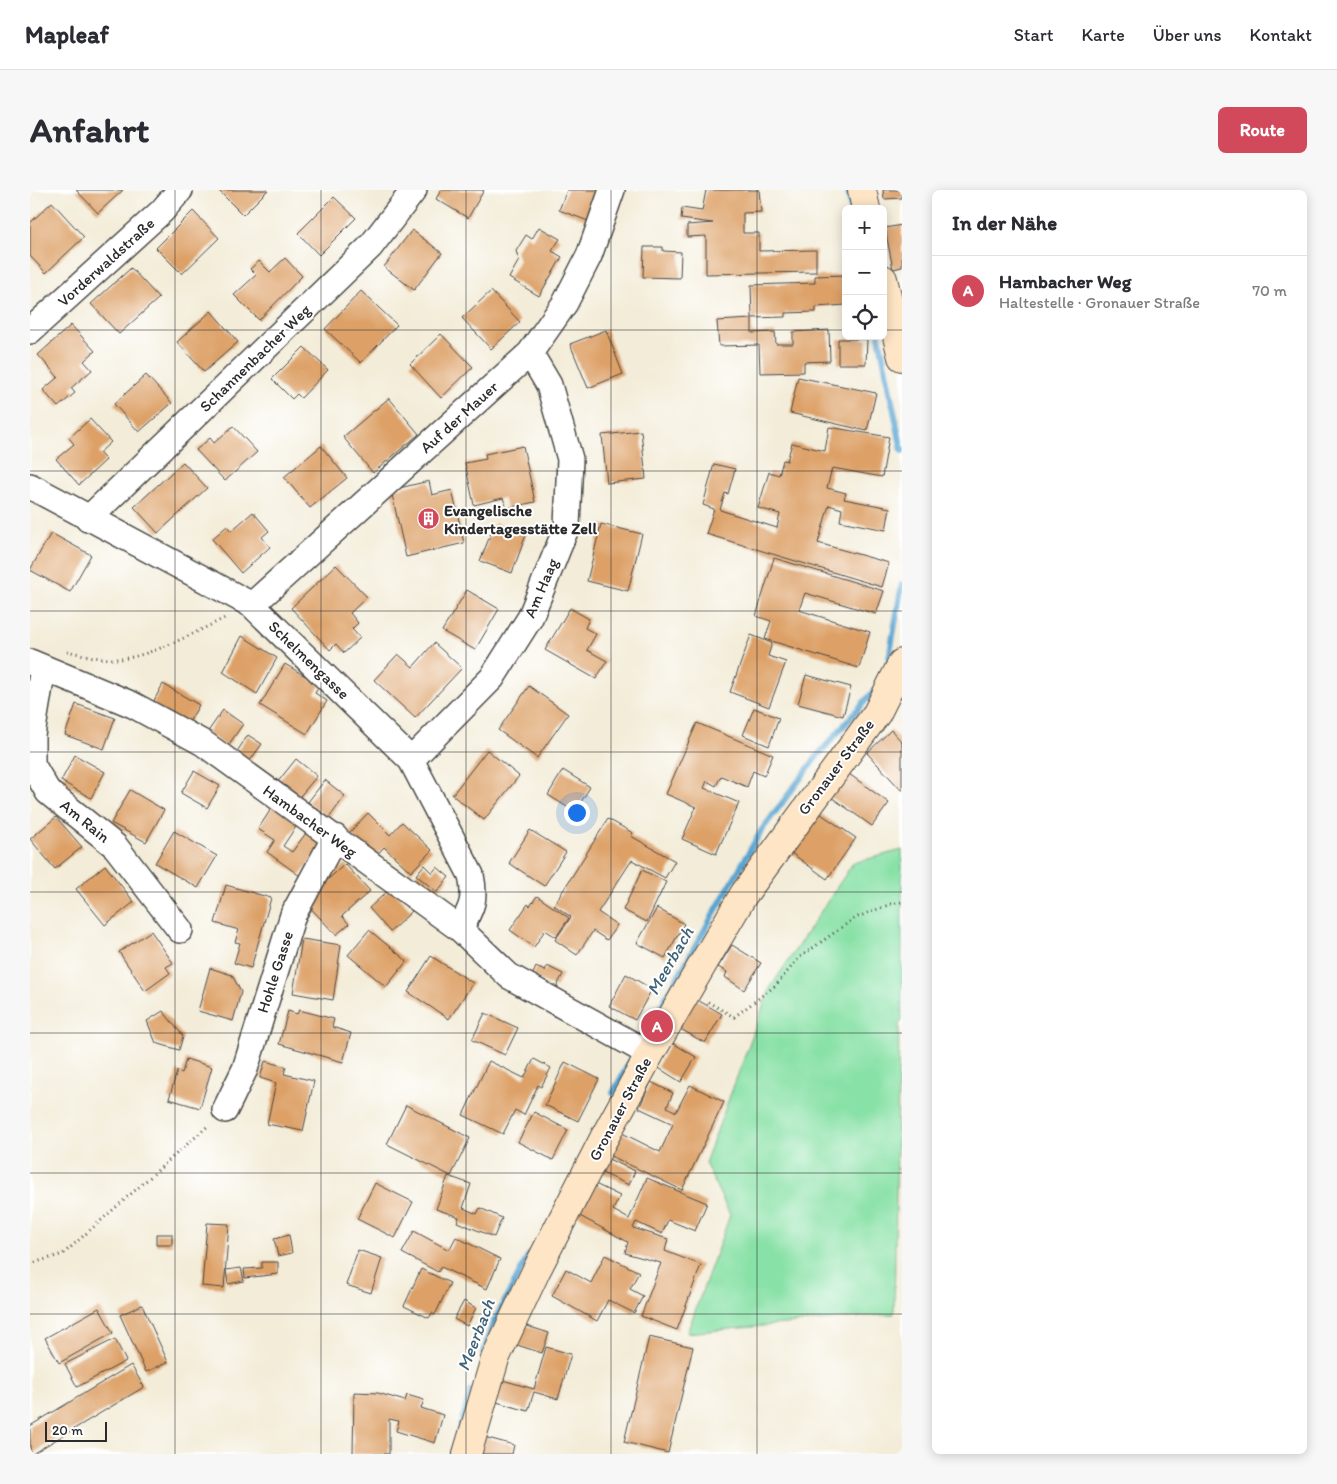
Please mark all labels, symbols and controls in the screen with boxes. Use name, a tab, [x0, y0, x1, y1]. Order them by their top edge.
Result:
text: Mapleaf	[25, 20, 109, 49]
text: Start	[1014, 24, 1053, 46]
text: Karte	[1081, 24, 1125, 46]
text: Über uns	[1153, 24, 1222, 46]
text: Kontakt	[1250, 24, 1312, 46]
button: Route	[1218, 107, 1307, 153]
text: Anfahrt	[30, 109, 149, 151]
map controls	[842, 205, 887, 340]
button: +	[842, 205, 887, 250]
text: In der Nähe	[952, 210, 1057, 235]
street label: Vorderwaldstraße	[54, 214, 158, 310]
button: −	[842, 250, 887, 295]
text: Hambacher Weg	[999, 270, 1131, 293]
text: A	[963, 281, 973, 300]
text: 70 m	[1252, 281, 1287, 300]
text: Haltestelle · Gronauer Straße	[999, 293, 1200, 312]
button: locate	[842, 295, 887, 340]
street label: Schannenbacher Weg	[196, 300, 315, 416]
street label: Auf der Mauer	[416, 377, 502, 457]
place label: Evangelische Kindertagesstätte Zell	[444, 501, 598, 539]
building icon: Evangelische Kindertagesstätte Zell	[416, 507, 440, 531]
street label: Am Haag	[520, 555, 562, 621]
street label: Schelmengasse	[265, 617, 353, 703]
street label: Gronauer Straße	[794, 715, 878, 819]
street label: Hambacher Weg	[259, 781, 361, 862]
street label: Am Rain	[57, 795, 114, 847]
your location	[564, 800, 590, 826]
water label: Meerbach	[642, 923, 698, 999]
street label: Hohle Gasse	[253, 929, 297, 1015]
pin: A	[641, 1007, 673, 1045]
street label: Gronauer Straße	[585, 1054, 655, 1164]
water label: Meerbach	[452, 1296, 500, 1374]
scale bar	[45, 1419, 108, 1442]
text: 20 m	[52, 1422, 83, 1439]

